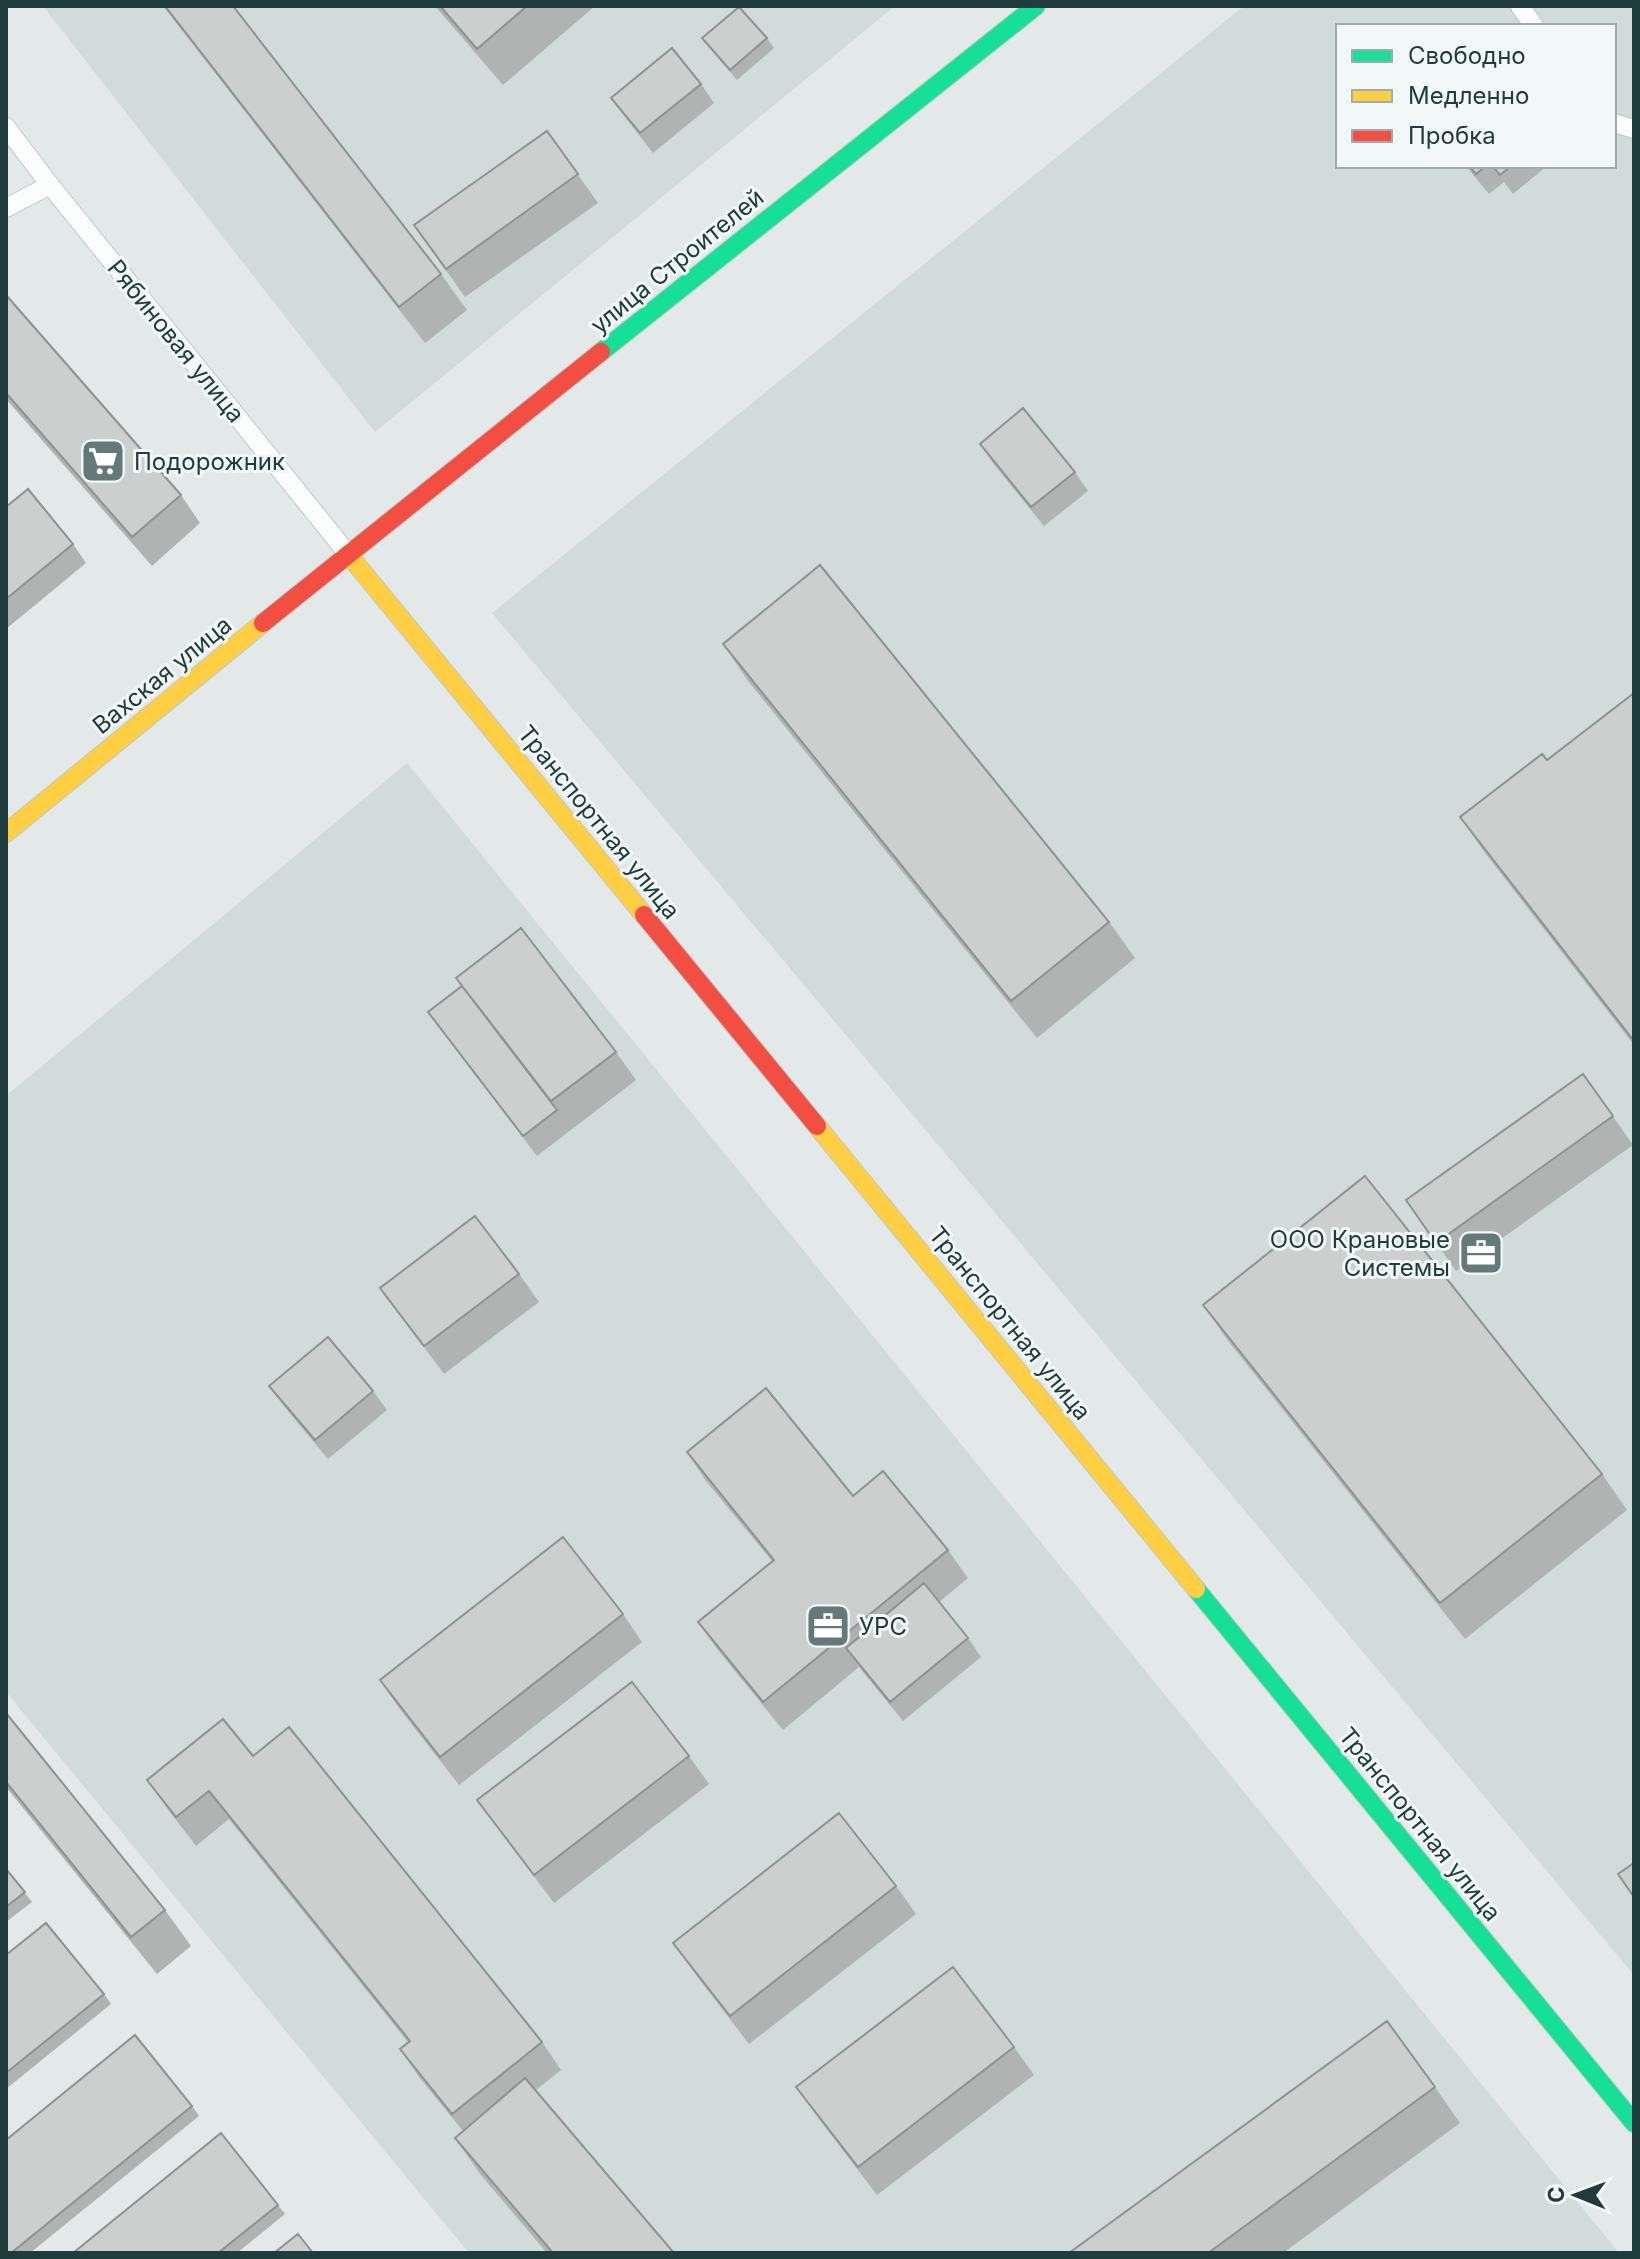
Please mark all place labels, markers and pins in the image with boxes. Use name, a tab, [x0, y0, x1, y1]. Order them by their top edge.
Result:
supermarket icon: Подорожник	[79, 437, 127, 485]
place label: Подорожник	[134, 447, 285, 476]
place label: ООО Крановые Системы	[1270, 1225, 1450, 1282]
office icon: ООО Крановые Системы	[1457, 1229, 1505, 1277]
office icon: УРС	[804, 1602, 852, 1650]
place label: УРС	[859, 1612, 907, 1641]

